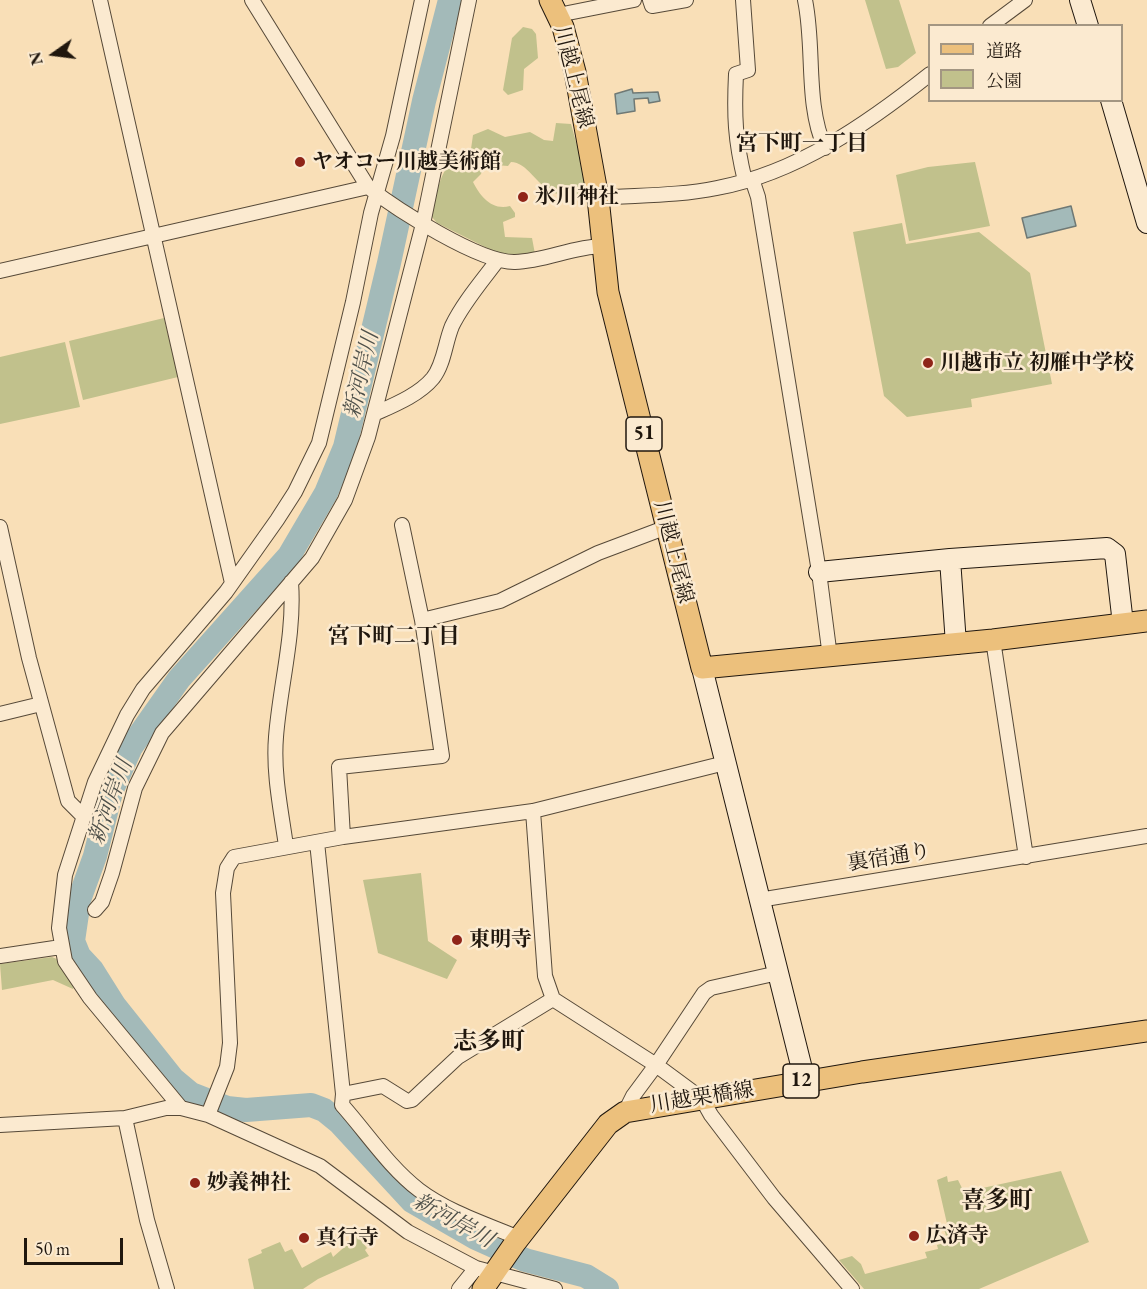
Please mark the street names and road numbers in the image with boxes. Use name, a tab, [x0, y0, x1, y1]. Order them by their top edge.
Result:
street label: 川越上尾線	[548, 23, 598, 131]
road number: 51	[626, 417, 662, 451]
street label: 川越上尾線	[648, 498, 698, 606]
street label: 裏宿通り	[846, 839, 932, 877]
road number: 12	[783, 1064, 819, 1098]
street label: 川越栗橋線	[648, 1077, 756, 1119]

